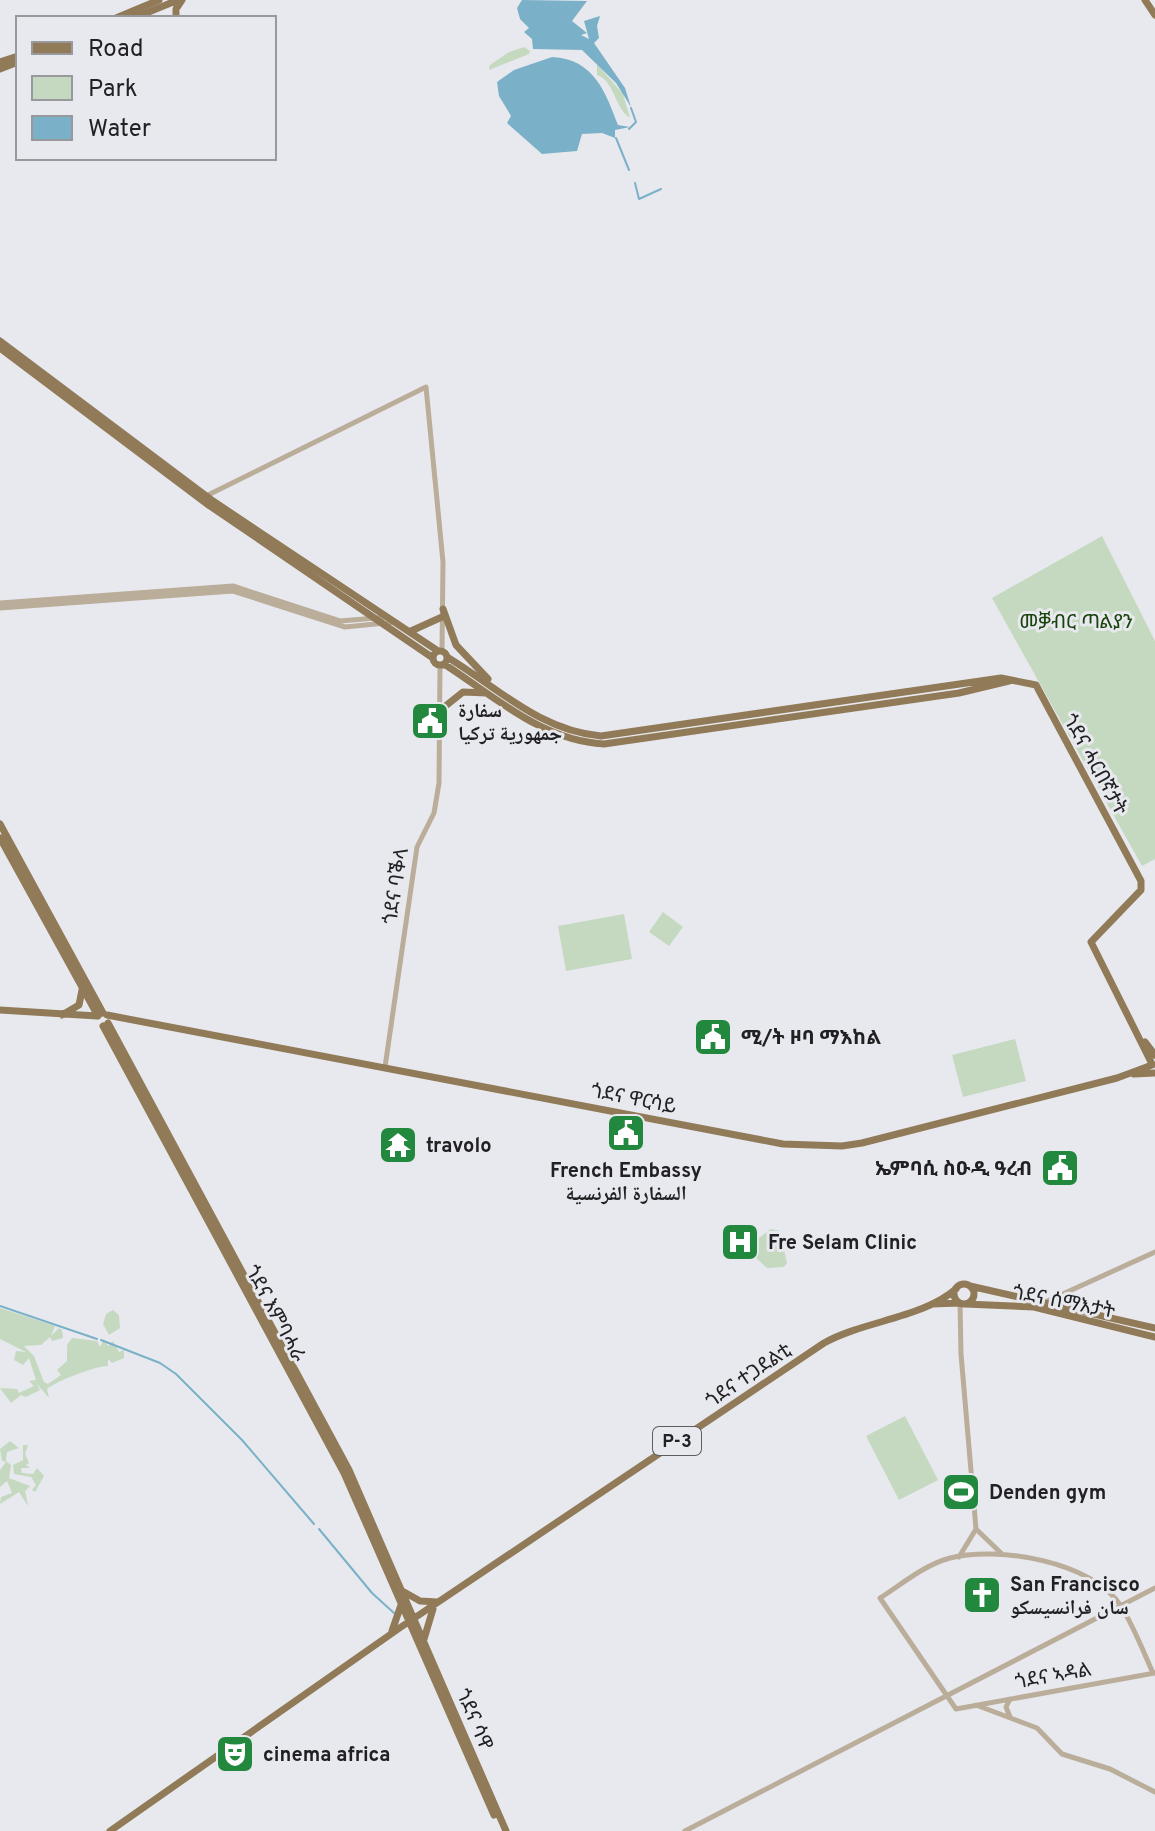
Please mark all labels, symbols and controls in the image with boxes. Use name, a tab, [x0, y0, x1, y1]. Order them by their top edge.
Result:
legend	[16, 16, 276, 160]
text: Road	[88, 35, 144, 65]
text: Park	[88, 75, 138, 105]
text: Water	[88, 115, 151, 145]
park label: መቓብር ጣልያን	[1019, 610, 1133, 636]
place label: سفارة جمهورية تركيا	[458, 699, 562, 748]
public building icon: سفارة جمهورية تركيا	[409, 700, 451, 742]
street label: ጎደና ሓርበኛታት	[1056, 710, 1133, 820]
street label: ጎደና ባቕላ	[378, 846, 416, 926]
public building icon: ሚ/ት ዞባ ማእከል	[692, 1016, 734, 1058]
place label: ሚ/ት ዞባ ማእከል	[741, 1026, 881, 1052]
street label: ጎደና ዋርሳይ	[588, 1079, 679, 1121]
public building icon: French Embassy السفارة الفرنسية	[605, 1112, 647, 1154]
temple icon: travolo	[377, 1124, 419, 1166]
place label: travolo	[426, 1134, 492, 1160]
public building icon: ኤምባሲ ስዑዲ ዓረብ	[1039, 1147, 1081, 1189]
place label: ኤምባሲ ስዑዲ ዓረብ	[875, 1157, 1032, 1183]
place label: French Embassy السفارة الفرنسية	[550, 1159, 702, 1208]
hospital icon: Fre Selam Clinic	[719, 1221, 761, 1263]
place label: Fre Selam Clinic	[768, 1231, 917, 1257]
street label: ጎደና እምባሓራ	[238, 1261, 311, 1367]
street label: ጎደና ሰማእታት	[1010, 1280, 1117, 1326]
street label: ጎደና ተጋደልቲ	[701, 1338, 797, 1415]
road number: P-3	[653, 1427, 701, 1455]
sports icon: Denden gym	[940, 1471, 982, 1513]
place label: Denden gym	[989, 1481, 1106, 1507]
place label: San Francisco سان فرانسيسكو	[1010, 1573, 1140, 1622]
church icon: San Francisco سان فرانسيسكو	[961, 1574, 1003, 1616]
street label: ጎደና ኣዳል	[1013, 1657, 1093, 1696]
street label: ጎደና ሳዋ	[449, 1685, 498, 1755]
theatre icon: cinema africa	[214, 1733, 256, 1775]
place label: cinema africa	[263, 1743, 390, 1769]

